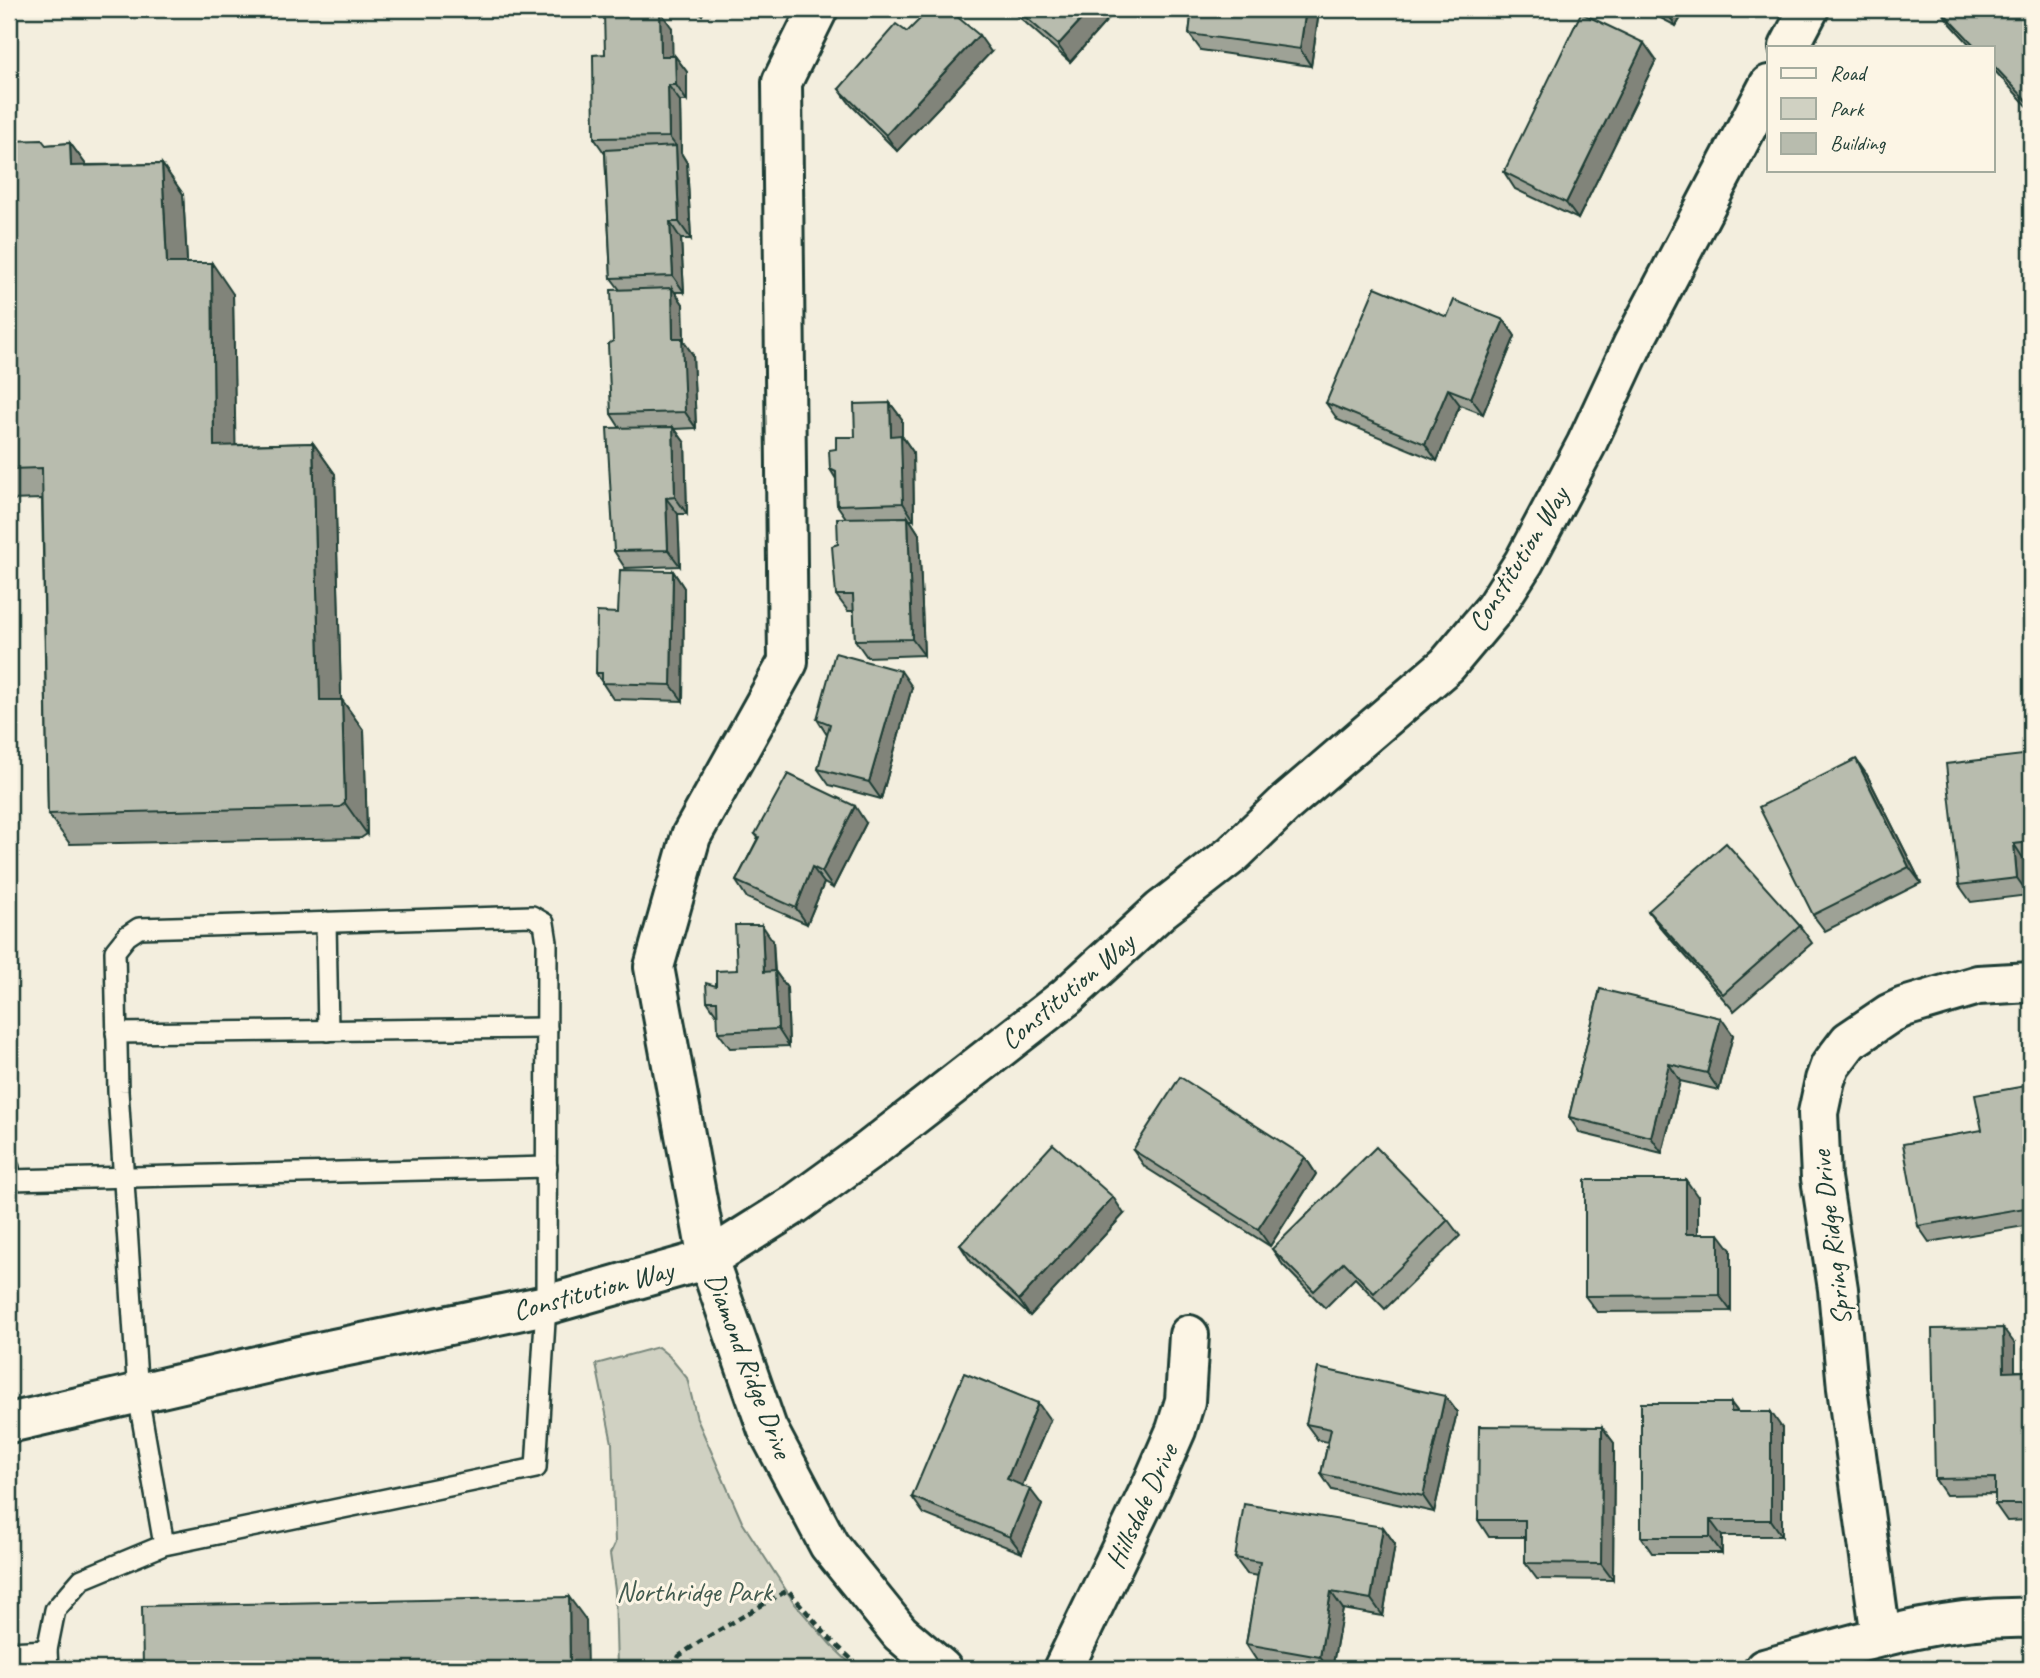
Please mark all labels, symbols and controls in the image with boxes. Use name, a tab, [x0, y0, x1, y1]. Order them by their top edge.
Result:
legend	[1767, 46, 1994, 172]
text: Road	[1830, 60, 1869, 86]
text: Park	[1830, 96, 1865, 122]
text: Building	[1830, 130, 1887, 156]
street label: Constitution Way	[1460, 478, 1578, 638]
street label: Constitution Way	[993, 923, 1143, 1057]
street label: Spring Ridge Drive	[1803, 1147, 1859, 1327]
street label: Constitution Way	[509, 1251, 679, 1328]
street label: Diamond Ridge Drive	[698, 1267, 801, 1465]
street label: Hillsdale Drive	[1097, 1436, 1186, 1574]
park label: Northridge Park	[616, 1574, 773, 1609]

